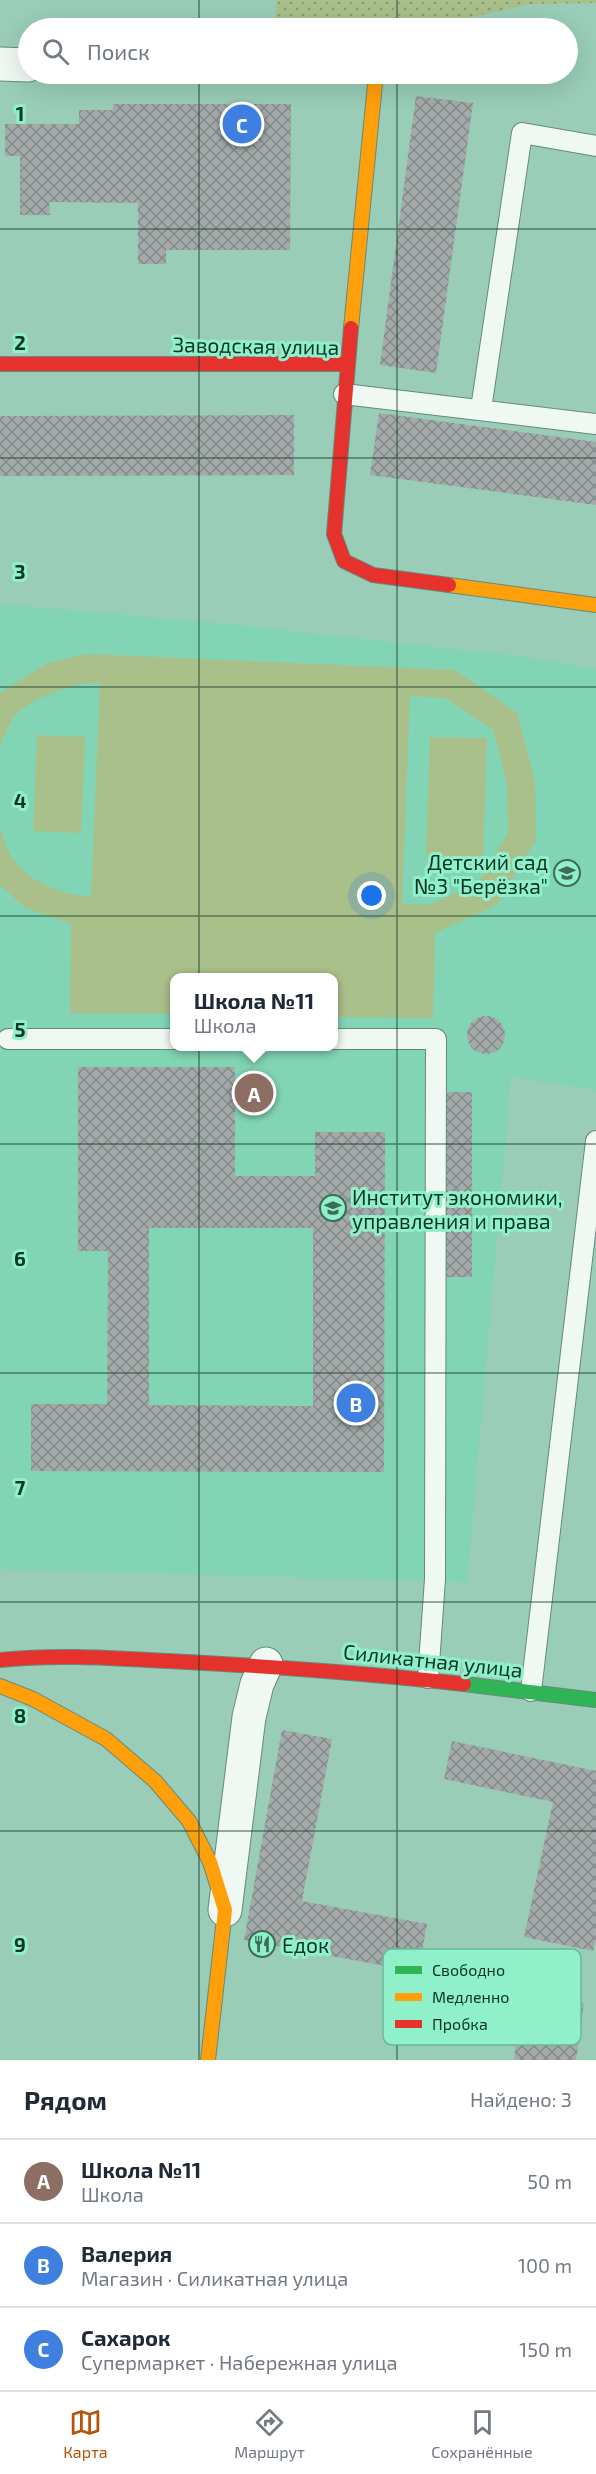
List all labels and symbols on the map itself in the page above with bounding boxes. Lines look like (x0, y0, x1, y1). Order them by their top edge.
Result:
text: 1 (16, 101, 24, 125)
pin: C (222, 102, 262, 146)
text: 2 (14, 330, 26, 354)
street label: Заводская улица (172, 331, 340, 360)
text: 3 (14, 559, 26, 583)
text: 4 (14, 788, 27, 812)
place label: Детский сад №3 "Берёзка" (414, 849, 548, 898)
school or university icon: Детский сад №3 "Берёзка" (552, 858, 582, 888)
your location (357, 881, 386, 910)
text: 5 (14, 1017, 26, 1041)
pin: A (234, 1070, 274, 1116)
place label: Институт экономики, управления и права (352, 1184, 563, 1234)
school or university icon: Институт экономики, управления и права (318, 1193, 348, 1223)
text: 6 (14, 1246, 26, 1270)
pin: B (336, 1380, 376, 1426)
text: 7 (15, 1475, 26, 1499)
street label: Силикатная улица (342, 1638, 524, 1683)
text: 8 (14, 1703, 26, 1727)
restaurant icon: Едок (247, 1929, 277, 1959)
text: 9 (14, 1932, 26, 1956)
place label: Едок (282, 1932, 329, 1957)
legend (383, 1949, 581, 2045)
text: Свободно (432, 1960, 505, 1979)
text: Медленно (432, 1987, 509, 2006)
text: Пробка (432, 2014, 488, 2033)

